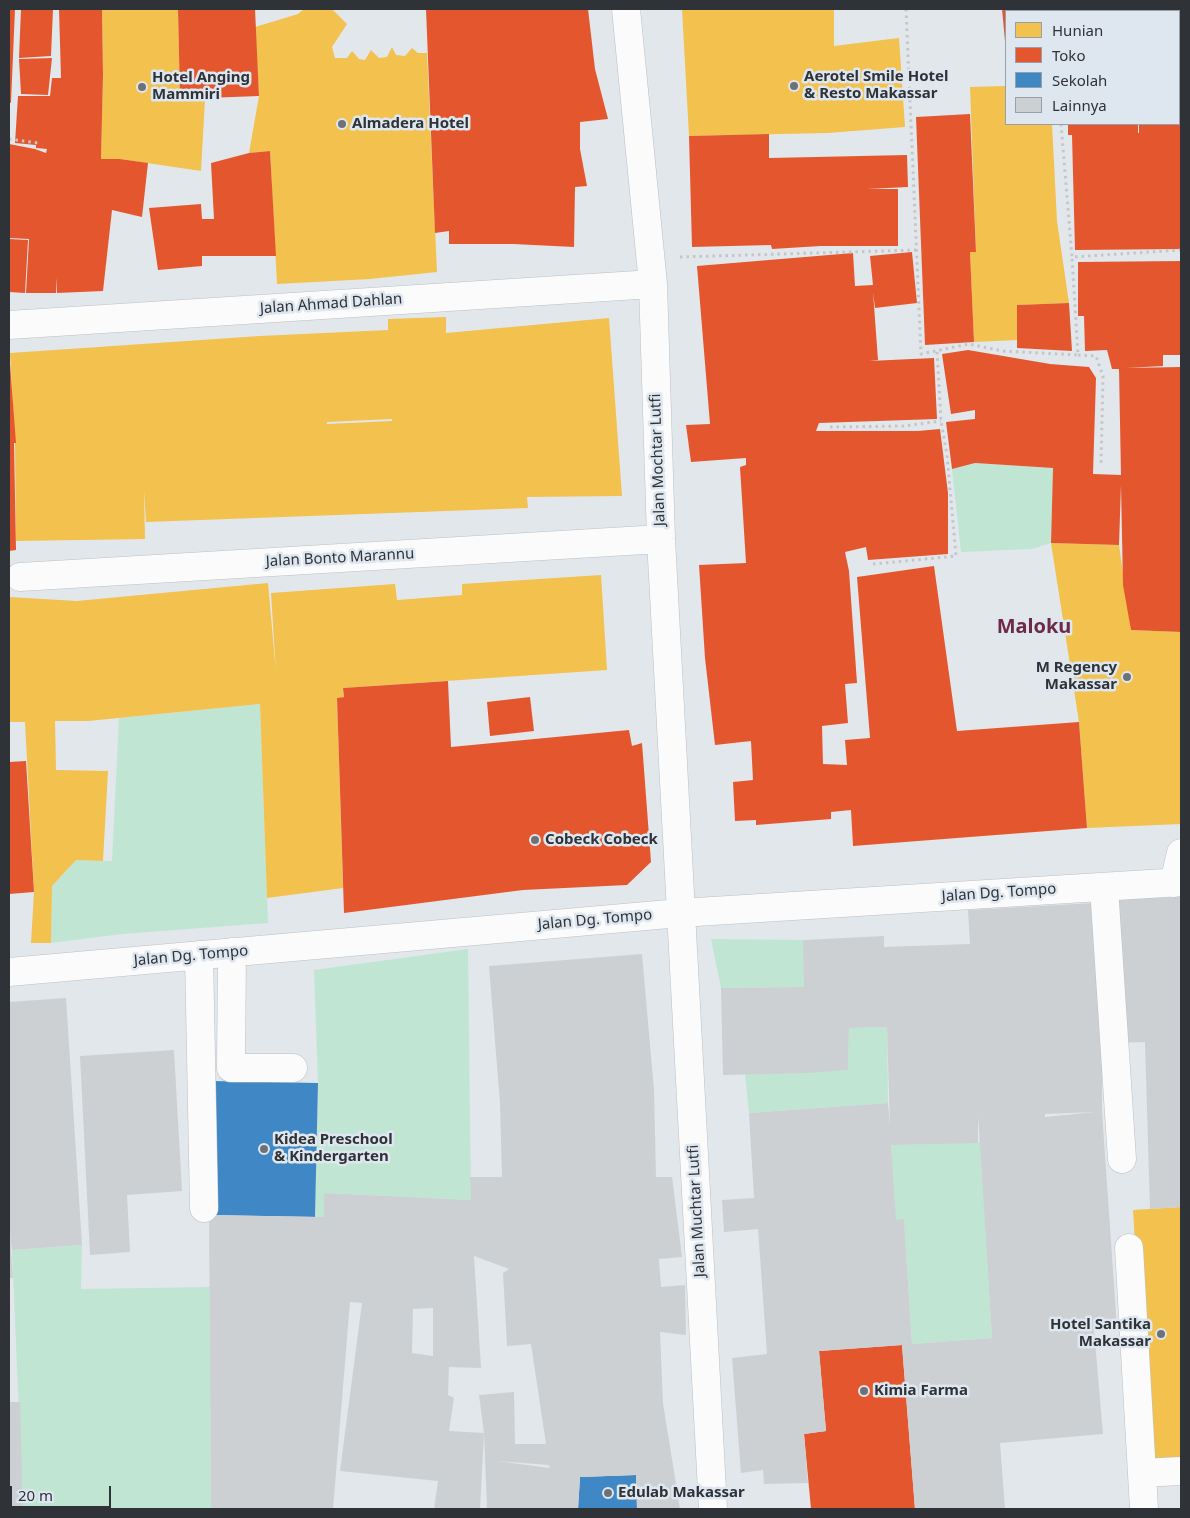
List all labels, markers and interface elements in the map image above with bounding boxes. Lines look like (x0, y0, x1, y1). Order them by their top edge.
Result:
legend (1005, 10, 1180, 125)
text: Hunian (1052, 20, 1103, 40)
text: Toko (1052, 45, 1085, 65)
place label: Aerotel Smile Hotel & Resto Makassar (804, 68, 948, 103)
place label: Hotel Anging Mammiri (152, 69, 250, 104)
text: Sekolah (1052, 70, 1107, 90)
marker: Aerotel Smile Hotel & Resto Makassar (788, 80, 800, 92)
marker: Hotel Anging Mammiri (136, 81, 148, 93)
text: Lainnya (1052, 95, 1107, 115)
place label: Almadera Hotel (352, 115, 469, 133)
marker: Almadera Hotel (336, 118, 348, 130)
street label: Jalan Ahmad Dahlan (259, 290, 403, 318)
street label: Jalan Mochtar Lutfi (647, 393, 669, 527)
street label: Jalan Bonto Marannu (265, 545, 415, 571)
district label: Maloku (997, 615, 1071, 639)
place label: M Regency Makassar (1036, 659, 1117, 694)
marker: M Regency Makassar (1121, 671, 1133, 683)
place label: Cobeck Cobeck (545, 831, 658, 849)
marker: Cobeck Cobeck (529, 834, 541, 846)
street label: Jalan Dg. Tompo (941, 880, 1057, 906)
street label: Jalan Dg. Tompo (537, 906, 653, 934)
street label: Jalan Dg. Tompo (133, 942, 249, 970)
place label: Kidea Preschool & Kindergarten (274, 1131, 393, 1166)
marker: Kidea Preschool & Kindergarten (258, 1143, 270, 1155)
street label: Jalan Muchtar Lutfi (685, 1144, 709, 1278)
place label: Hotel Santika Makassar (1050, 1316, 1151, 1351)
marker: Hotel Santika Makassar (1155, 1328, 1167, 1340)
place label: Kimia Farma (874, 1382, 968, 1400)
marker: Kimia Farma (858, 1385, 870, 1397)
scale bar (12, 1476, 114, 1508)
place label: Edulab Makassar (618, 1484, 745, 1502)
text: 20 m (18, 1485, 53, 1505)
marker: Edulab Makassar (602, 1487, 614, 1499)

